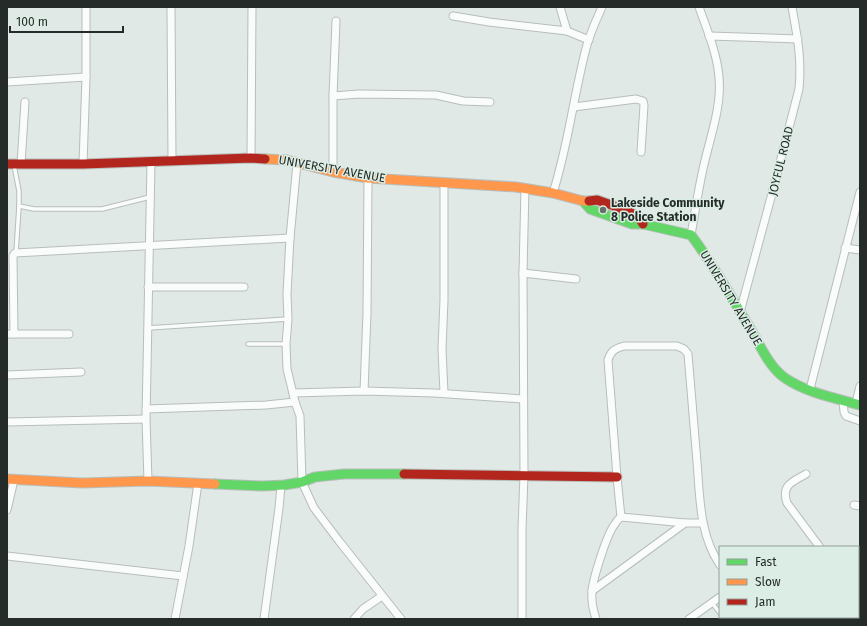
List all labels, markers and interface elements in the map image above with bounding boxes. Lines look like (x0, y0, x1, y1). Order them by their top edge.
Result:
scale bar (10, 8, 123, 34)
text: 100 m (16, 15, 48, 29)
street label: JOYFUL ROAD (766, 125, 796, 197)
street label: UNIVERSITY AVENUE (277, 153, 387, 185)
place label: Lakeside Community 8 Police Station (611, 196, 725, 224)
marker: Lakeside Community 8 Police Station (598, 205, 608, 215)
street label: UNIVERSITY AVENUE (697, 248, 765, 348)
legend (719, 546, 859, 618)
text: Fast (755, 555, 777, 569)
text: Slow (755, 575, 781, 589)
text: Jam (755, 595, 775, 609)

